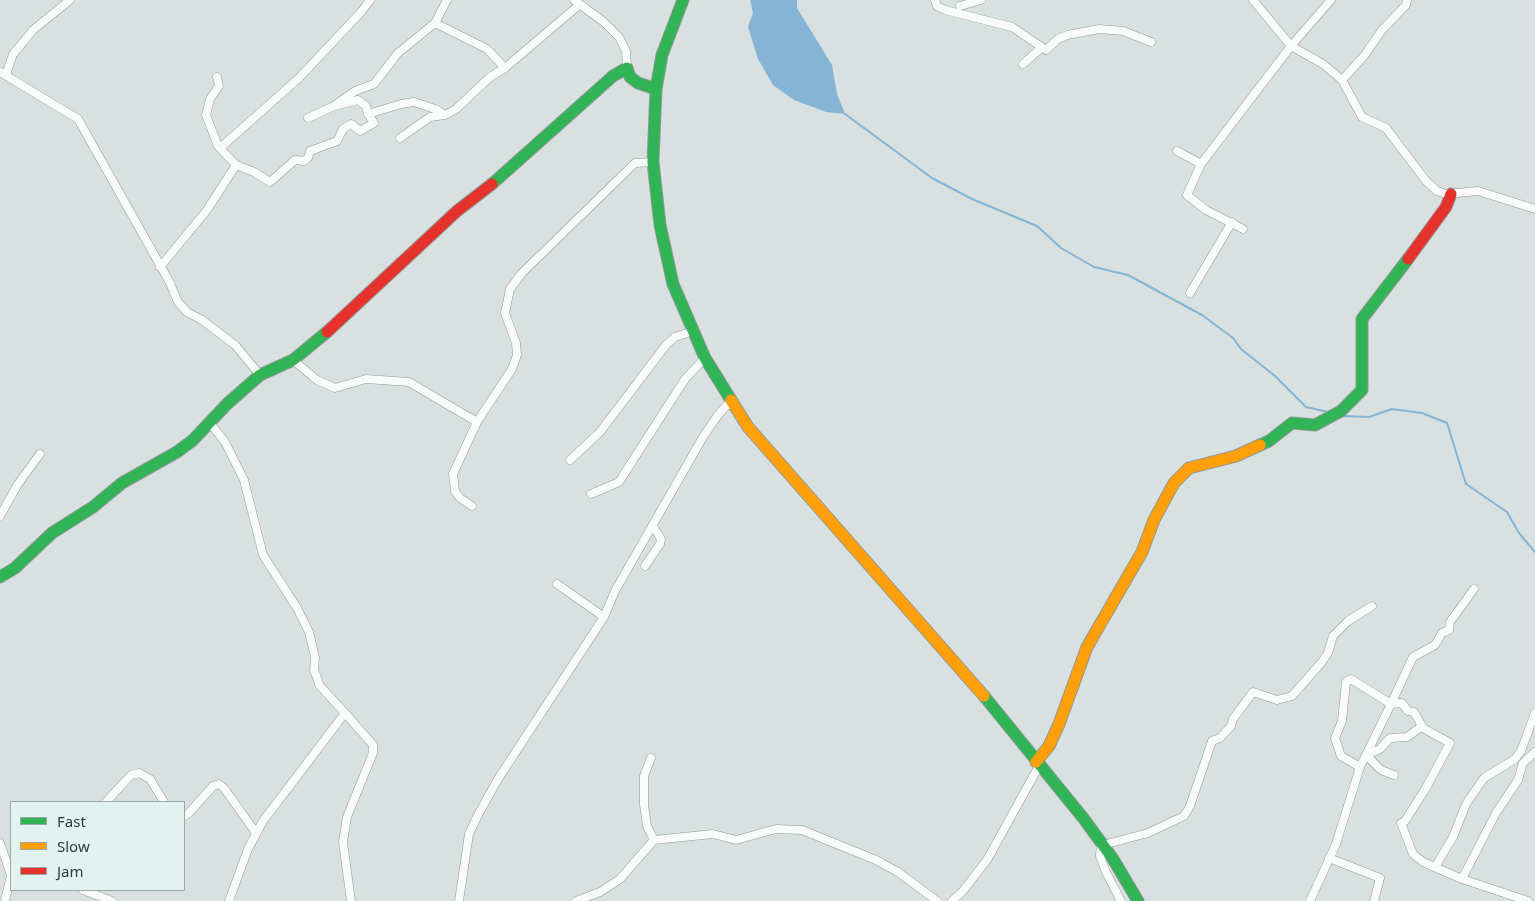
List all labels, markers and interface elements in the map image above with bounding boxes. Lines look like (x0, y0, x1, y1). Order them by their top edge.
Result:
legend (10, 801, 185, 891)
text: Fast (57, 811, 86, 831)
text: Slow (57, 836, 90, 856)
text: Jam (57, 861, 84, 881)

